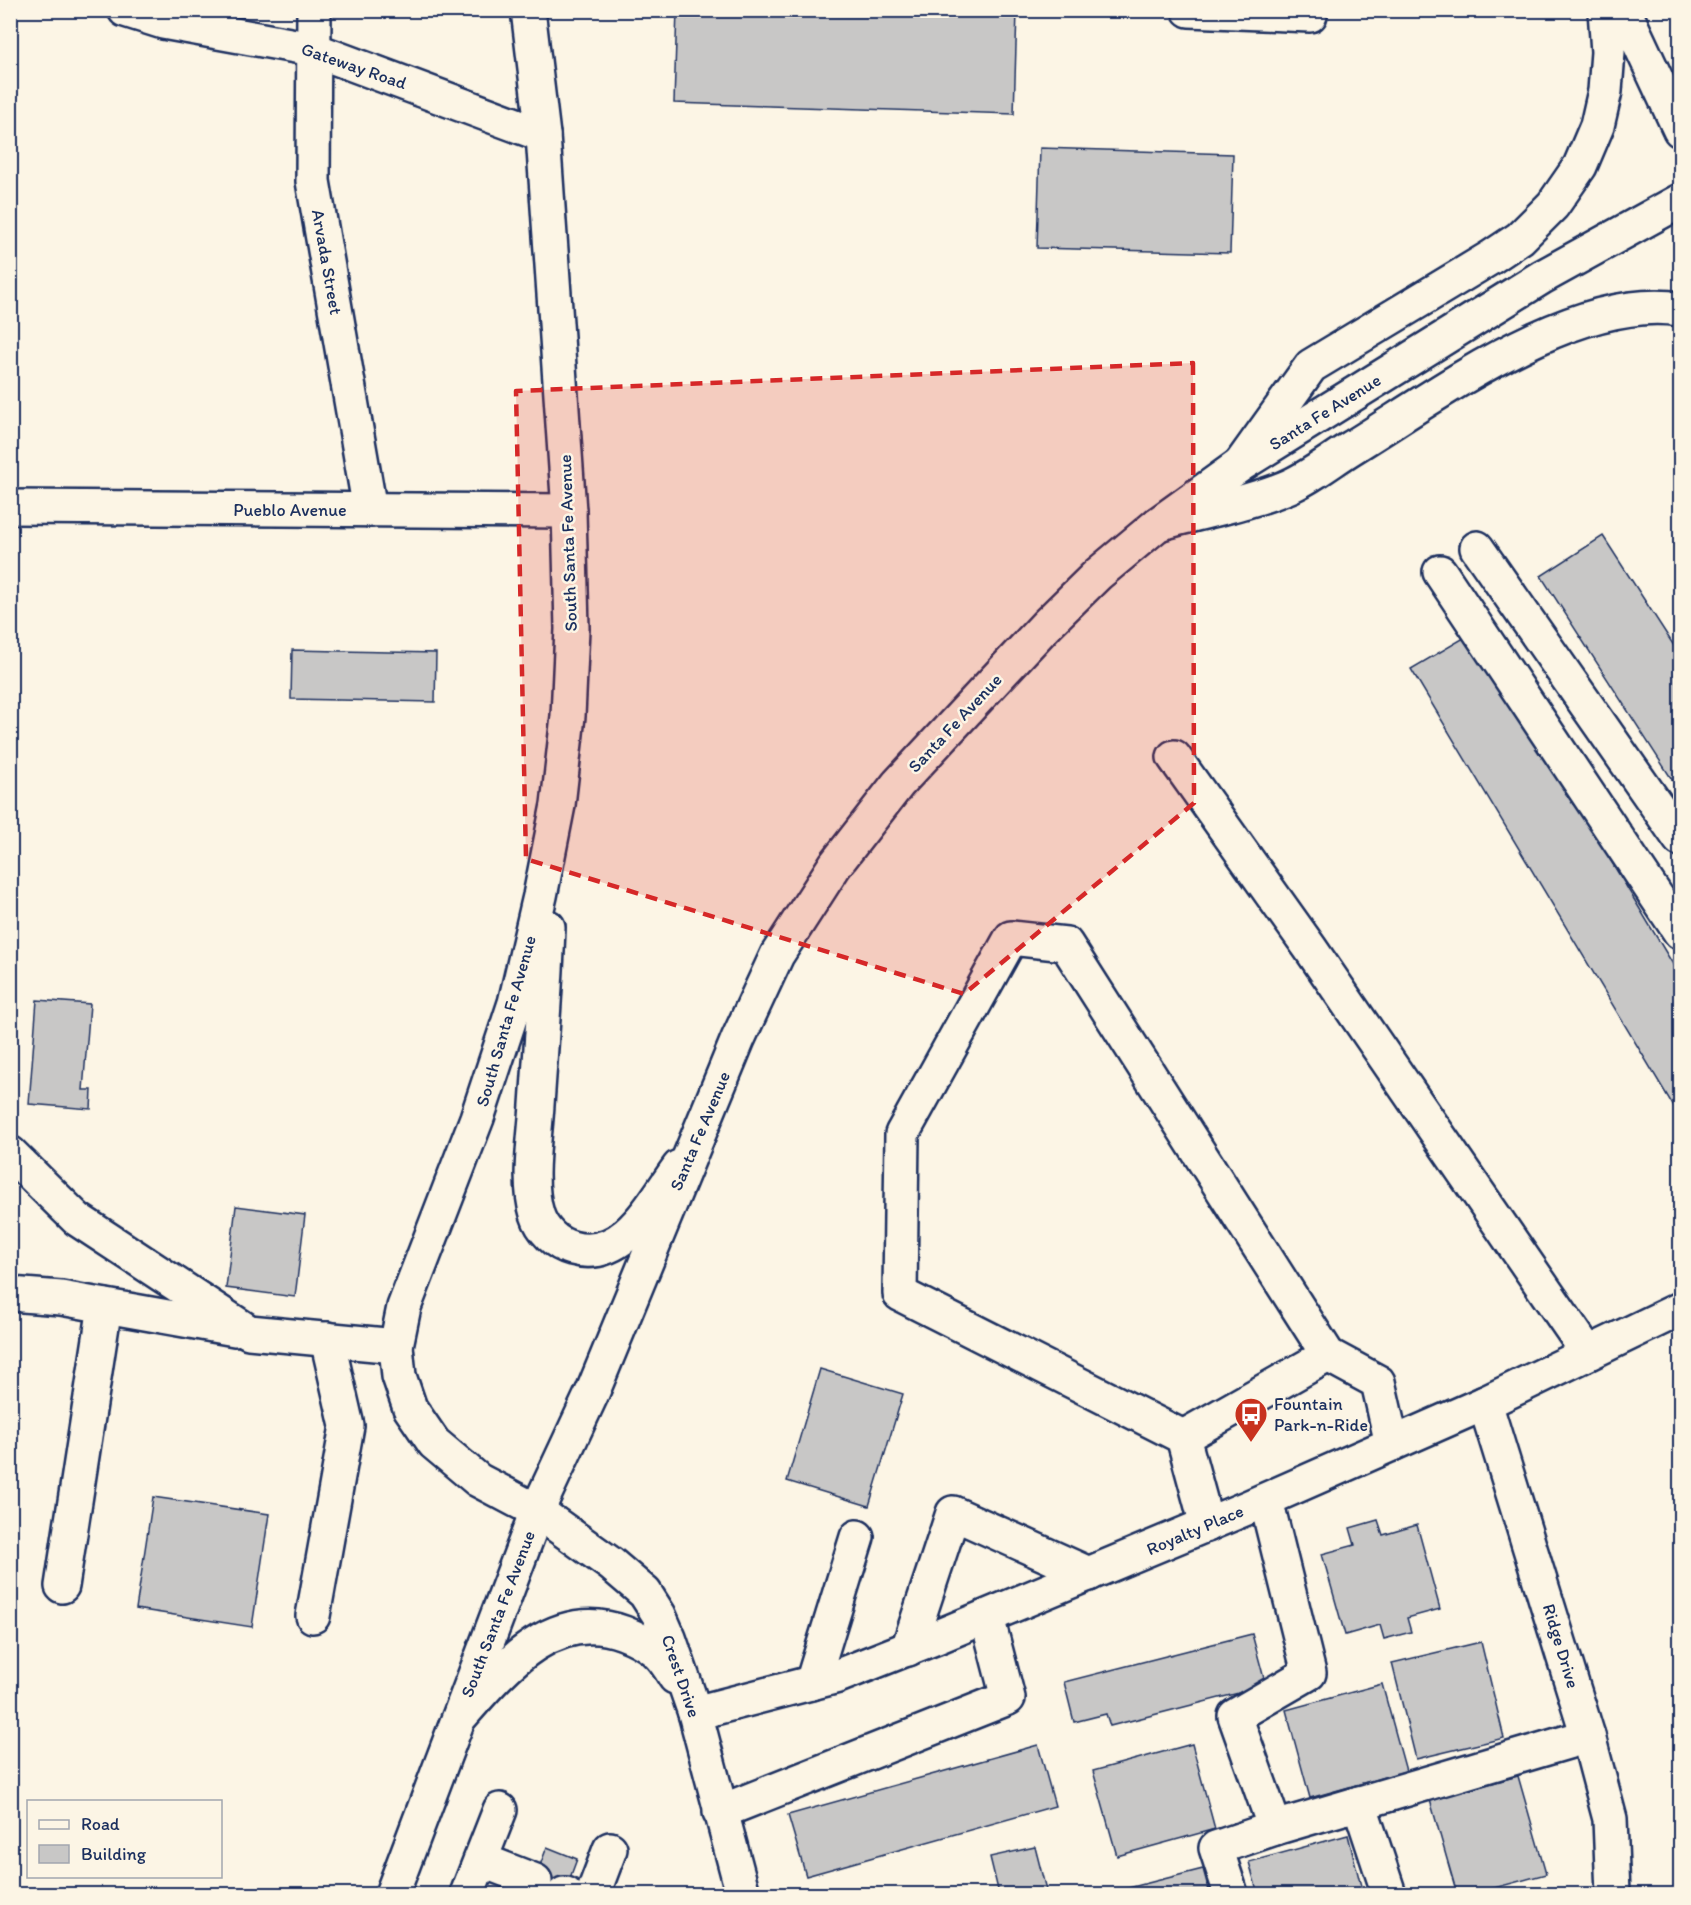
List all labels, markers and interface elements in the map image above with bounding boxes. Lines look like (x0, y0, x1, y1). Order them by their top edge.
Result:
street label: Gateway Road (298, 38, 410, 94)
street label: Arvada Street (307, 208, 347, 317)
street label: Santa Fe Avenue (1265, 369, 1385, 455)
street label: South Santa Fe Avenue (554, 454, 582, 632)
street label: Pueblo Avenue (233, 499, 347, 521)
street label: Santa Fe Avenue (903, 669, 1007, 777)
street label: South Santa Fe Avenue (471, 933, 541, 1109)
street label: Santa Fe Avenue (665, 1068, 735, 1194)
place label: Fountain Park-n-Ride (1274, 1393, 1368, 1436)
bus stop icon: Fountain Park-n-Ride (1233, 1396, 1269, 1443)
street label: Royalty Place (1143, 1500, 1247, 1560)
street label: South Santa Fe Avenue (456, 1527, 540, 1701)
street label: Ridge Drive (1538, 1601, 1584, 1691)
street label: Crest Drive (657, 1632, 705, 1720)
legend (27, 1800, 222, 1878)
text: Road (81, 1813, 120, 1835)
text: Building (81, 1843, 147, 1865)

